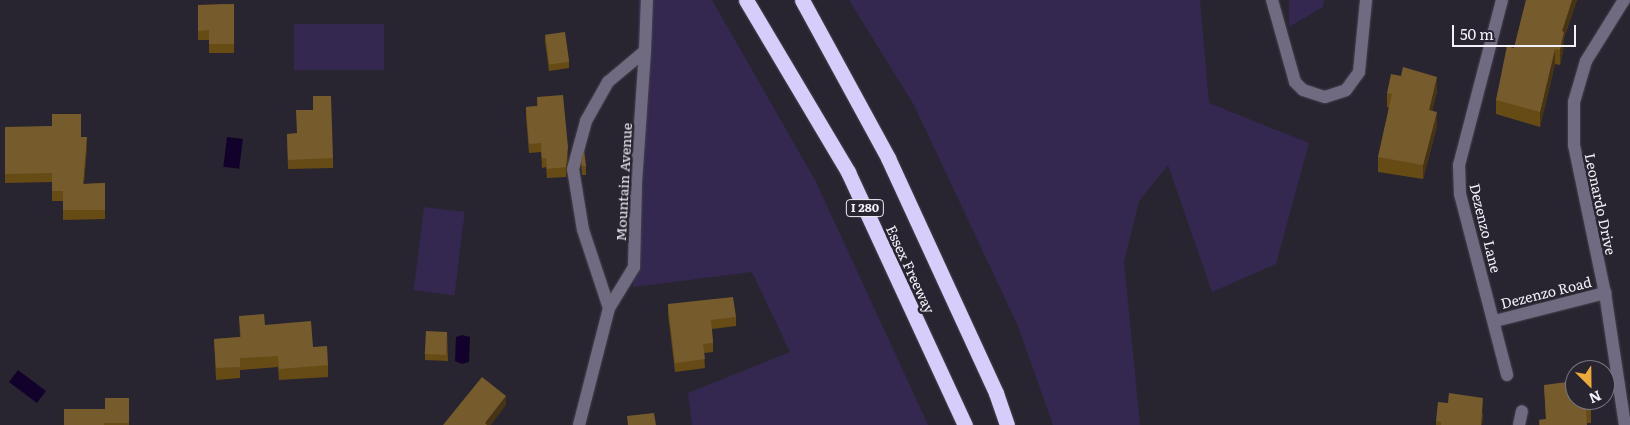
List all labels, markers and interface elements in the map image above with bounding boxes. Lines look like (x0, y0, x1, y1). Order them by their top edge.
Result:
scale bar (1455, 15, 1579, 47)
text: 50 m (1460, 22, 1494, 45)
street label: Mountain Avenue (612, 122, 634, 242)
street label: Leonardo Drive (1582, 152, 1620, 256)
street label: Dezenzo Lane (1467, 181, 1505, 275)
road number: I 280 (845, 198, 885, 218)
street label: Essex Freeway (883, 222, 939, 316)
street label: Dezenzo Road (1499, 273, 1593, 311)
north arrow (1565, 360, 1615, 410)
text: N (1586, 386, 1605, 409)

